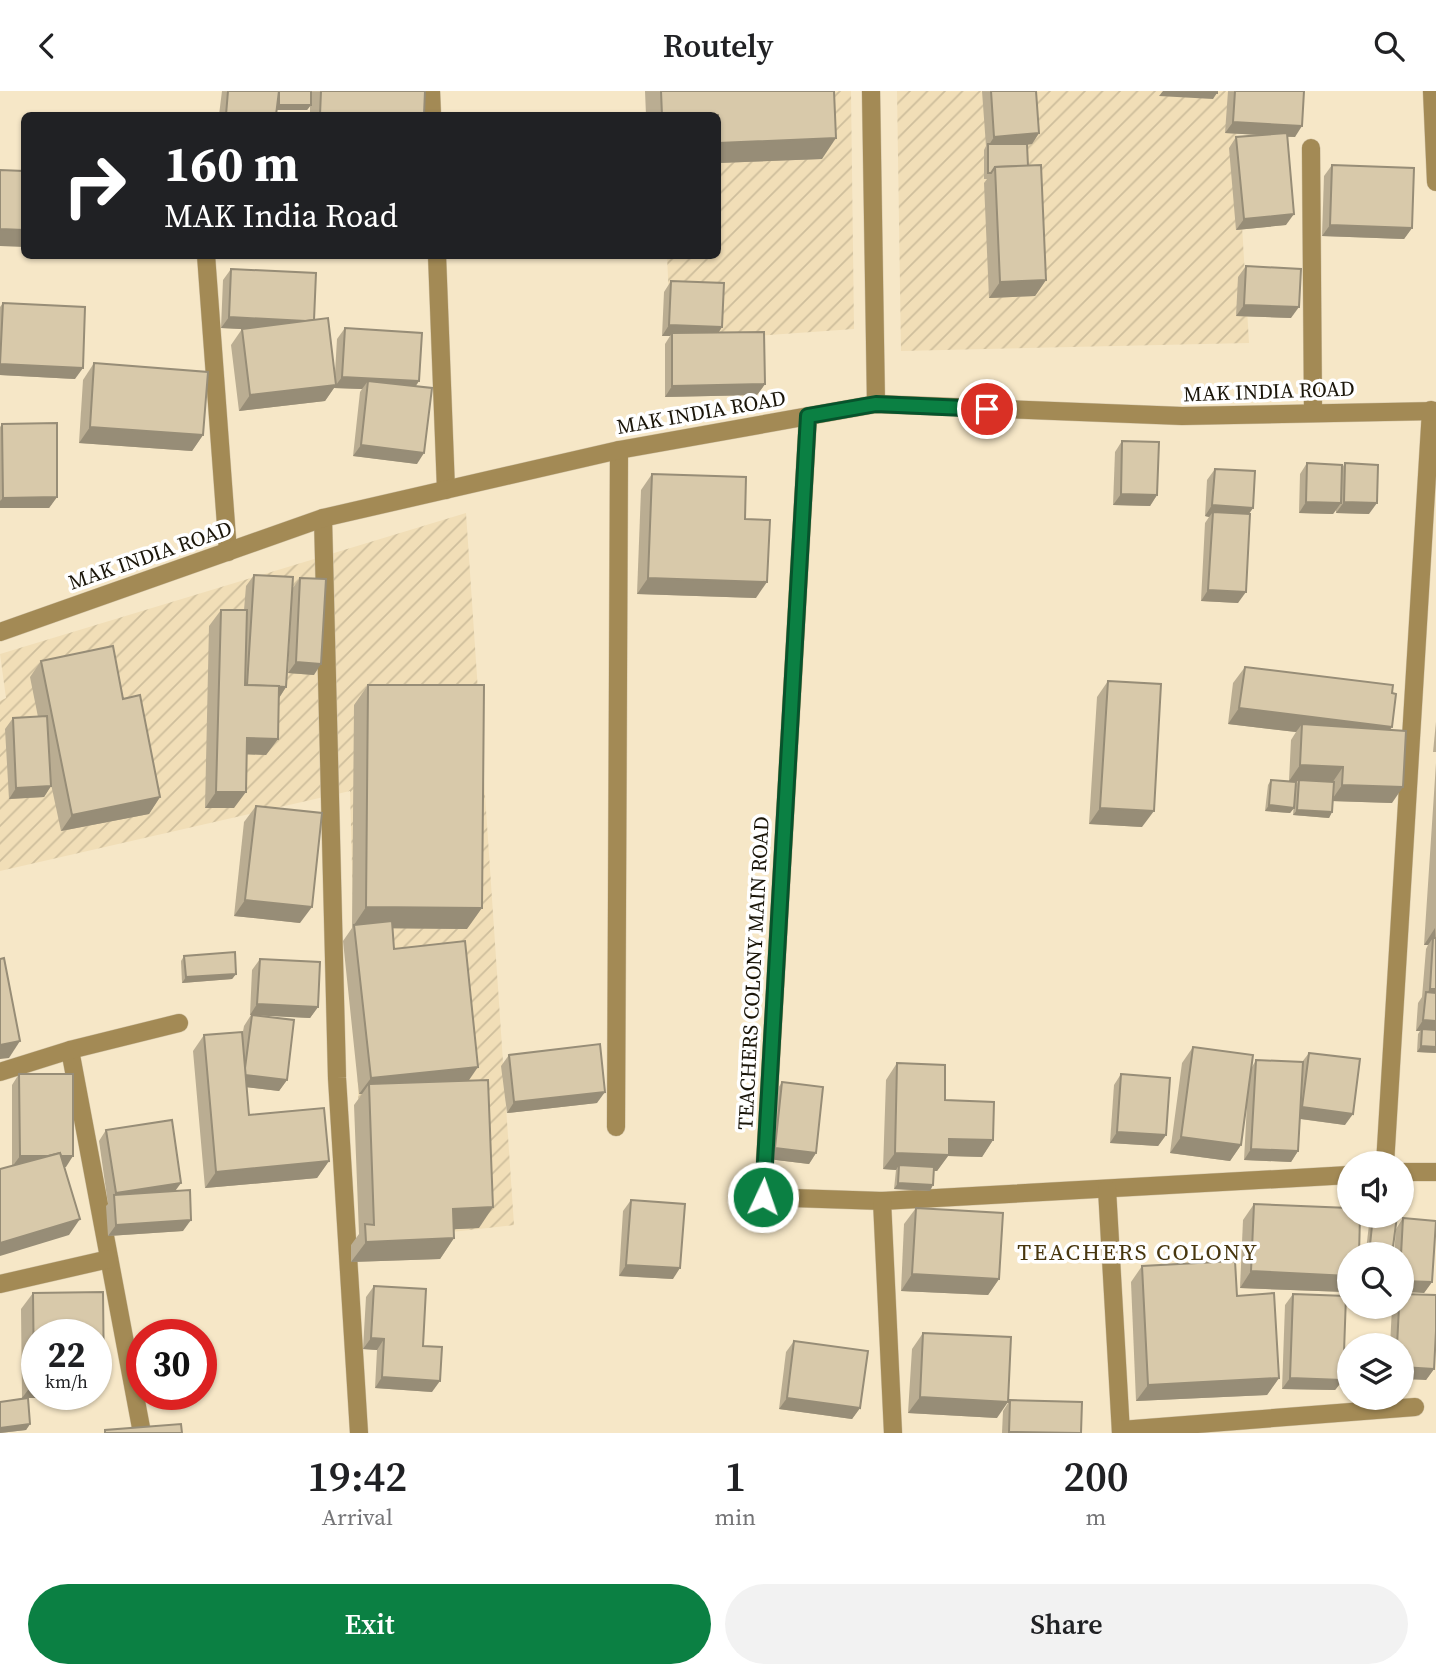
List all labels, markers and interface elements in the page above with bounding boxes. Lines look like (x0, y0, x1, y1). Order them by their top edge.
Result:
text: Routely (663, 24, 773, 68)
icon: back (28, 27, 66, 65)
icon: search (1370, 27, 1408, 65)
text: 160 m (164, 130, 299, 197)
icon: right (49, 140, 140, 231)
text: MAK India Road (164, 194, 398, 238)
street label: MAK INDIA ROAD (1183, 374, 1355, 408)
pin (957, 379, 1017, 439)
street label: MAK INDIA ROAD (614, 383, 788, 441)
icon: arrive (968, 390, 1006, 428)
street label: MAK INDIA ROAD (64, 513, 236, 597)
street label: TEACHERS COLONY MAIN ROAD (730, 815, 776, 1131)
map controls (1337, 1151, 1414, 1410)
button: sound (1337, 1151, 1414, 1228)
position arrow (726, 1160, 800, 1234)
district label: TEACHERS COLONY (1017, 1236, 1259, 1268)
button: search (1337, 1242, 1414, 1319)
speed limit sign: 30 (126, 1319, 217, 1410)
text: 22 (48, 1331, 85, 1379)
button: layers (1337, 1333, 1414, 1410)
text: km/h (45, 1369, 88, 1394)
text: 19:42 (307, 1447, 407, 1505)
text: 1 (724, 1447, 746, 1505)
text: 200 (1063, 1447, 1129, 1505)
text: Arrival (322, 1501, 393, 1533)
text: min (714, 1501, 756, 1533)
text: m (1086, 1501, 1106, 1533)
button: Exit (28, 1584, 711, 1664)
button: Share (725, 1584, 1408, 1664)

